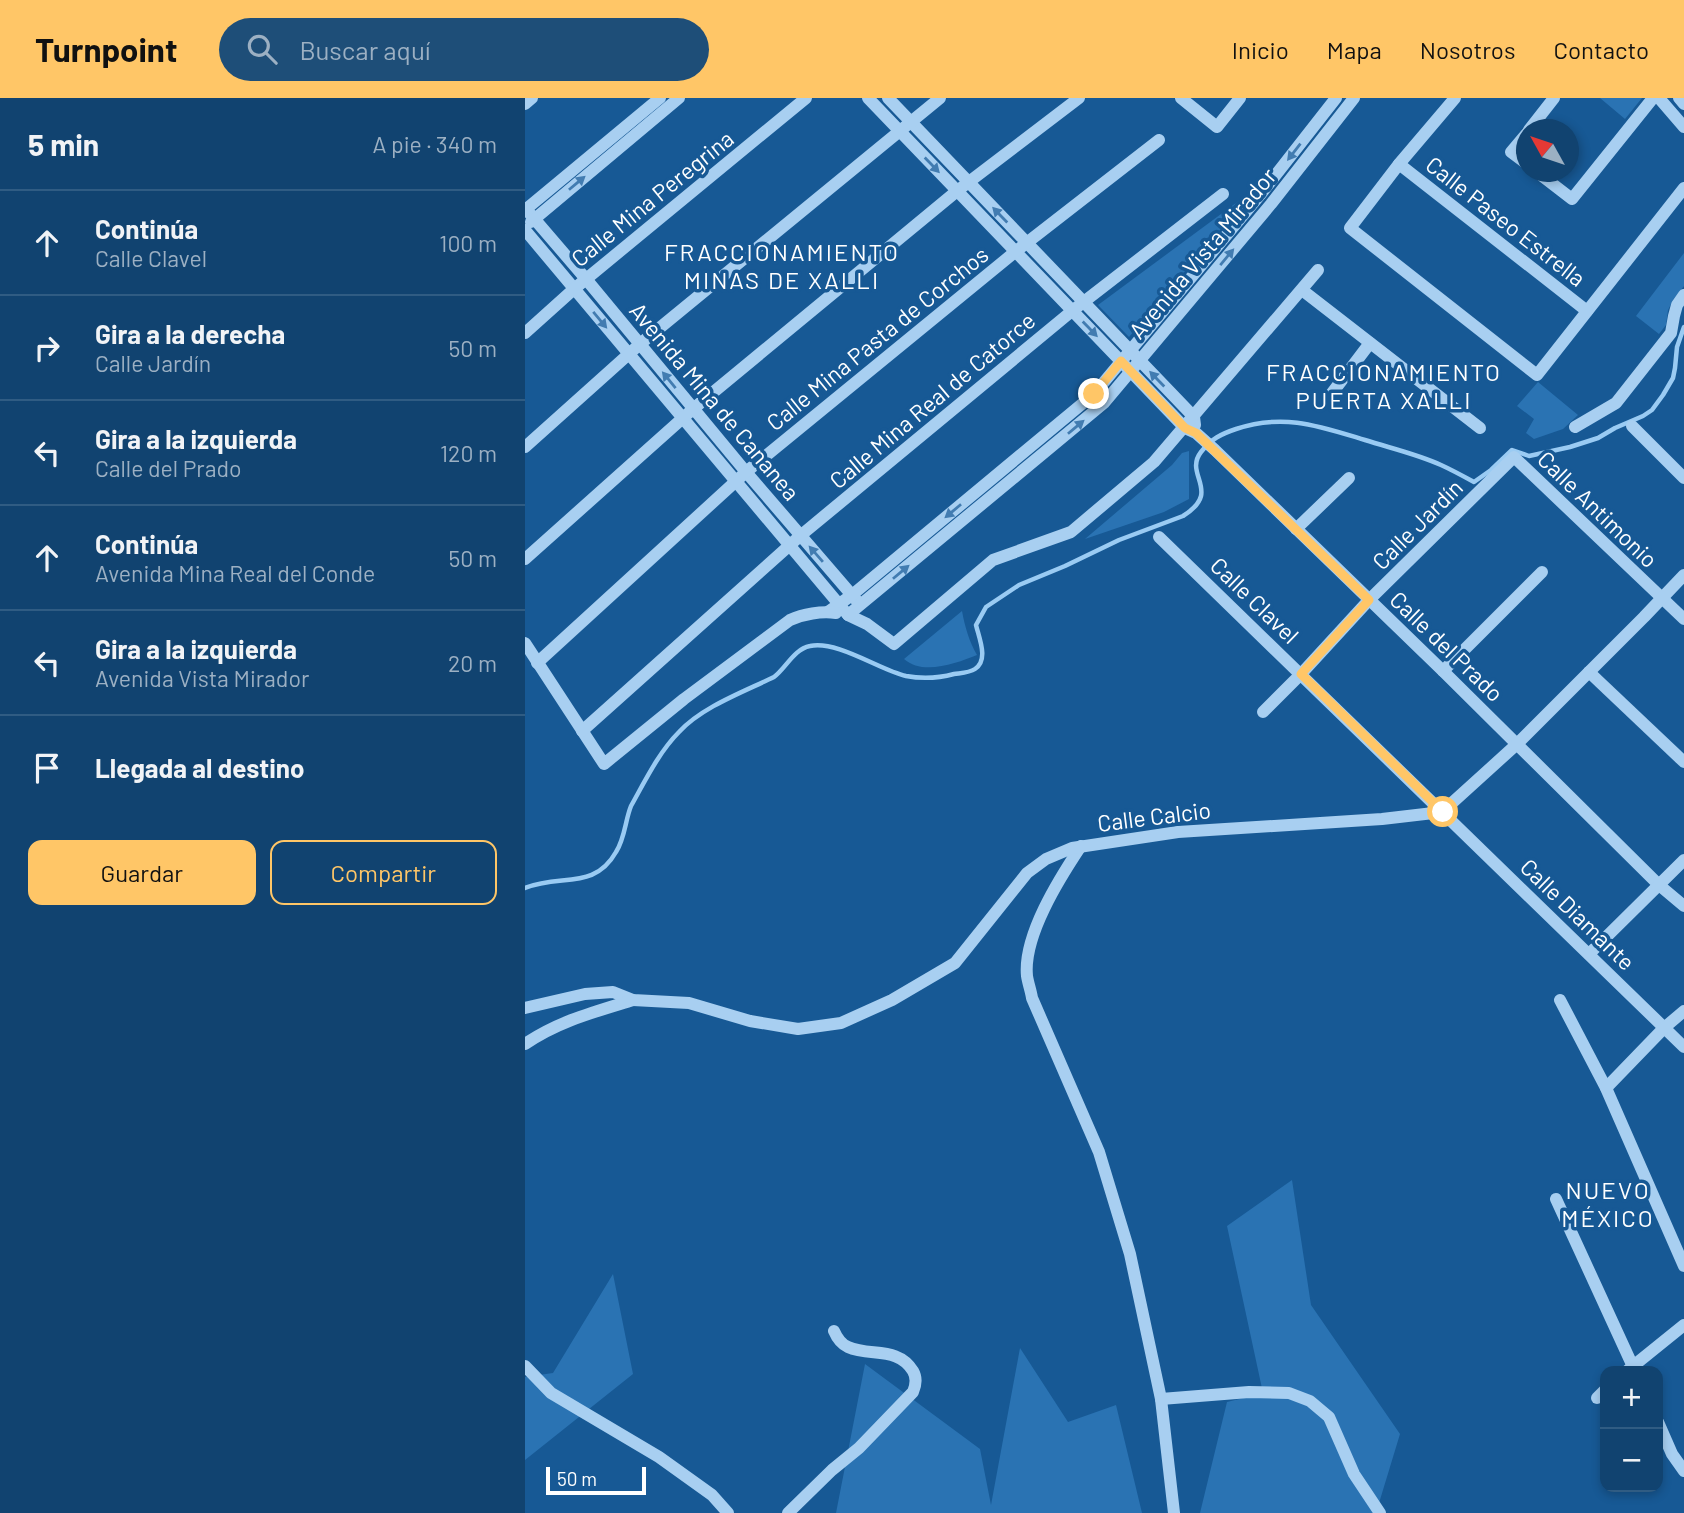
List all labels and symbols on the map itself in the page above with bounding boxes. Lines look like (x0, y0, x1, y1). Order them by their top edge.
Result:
north arrow (1516, 119, 1579, 182)
street label: Calle Mina Peregrina (565, 124, 739, 272)
one-way arrow (1287, 142, 1302, 160)
street label: Calle Paseo Estrella (1421, 150, 1591, 292)
one-way arrow (924, 157, 941, 174)
street label: Avenida Vista Mirador (1122, 161, 1282, 344)
one-way arrow (569, 176, 586, 191)
one-way arrow (992, 206, 1008, 224)
district label: FRACCIONAMIENTO MINAS DE XALLI (664, 237, 900, 294)
street label: Calle Mina Pasta de Corchos (761, 240, 993, 436)
one-way arrow (1219, 248, 1234, 265)
street label: Avenida Mina de Cananea (624, 296, 806, 506)
street label: Calle Mina Real de Catorce (824, 306, 1040, 494)
one-way arrow (592, 312, 607, 329)
one-way arrow (1081, 321, 1098, 338)
district label: FRACCIONAMIENTO PUERTA XALLI (1266, 357, 1502, 414)
one-way arrow (662, 371, 677, 388)
one-way arrow (1150, 371, 1166, 388)
route end (1078, 378, 1109, 409)
one-way arrow (1067, 419, 1085, 434)
street label: Calle Antimonio (1532, 445, 1664, 573)
street label: Calle Jardín (1366, 473, 1468, 575)
one-way arrow (945, 503, 963, 518)
one-way arrow (809, 545, 824, 562)
street label: Calle Clavel (1205, 551, 1305, 649)
one-way arrow (892, 564, 910, 580)
street label: Calle del Prado (1385, 585, 1509, 707)
street label: Calle Calcio (1096, 795, 1212, 837)
route start (1427, 796, 1458, 827)
street label: Calle Diamante (1515, 852, 1641, 976)
district label: NUEVO MÉXICO (1561, 1175, 1655, 1232)
scale bar (546, 1464, 646, 1496)

